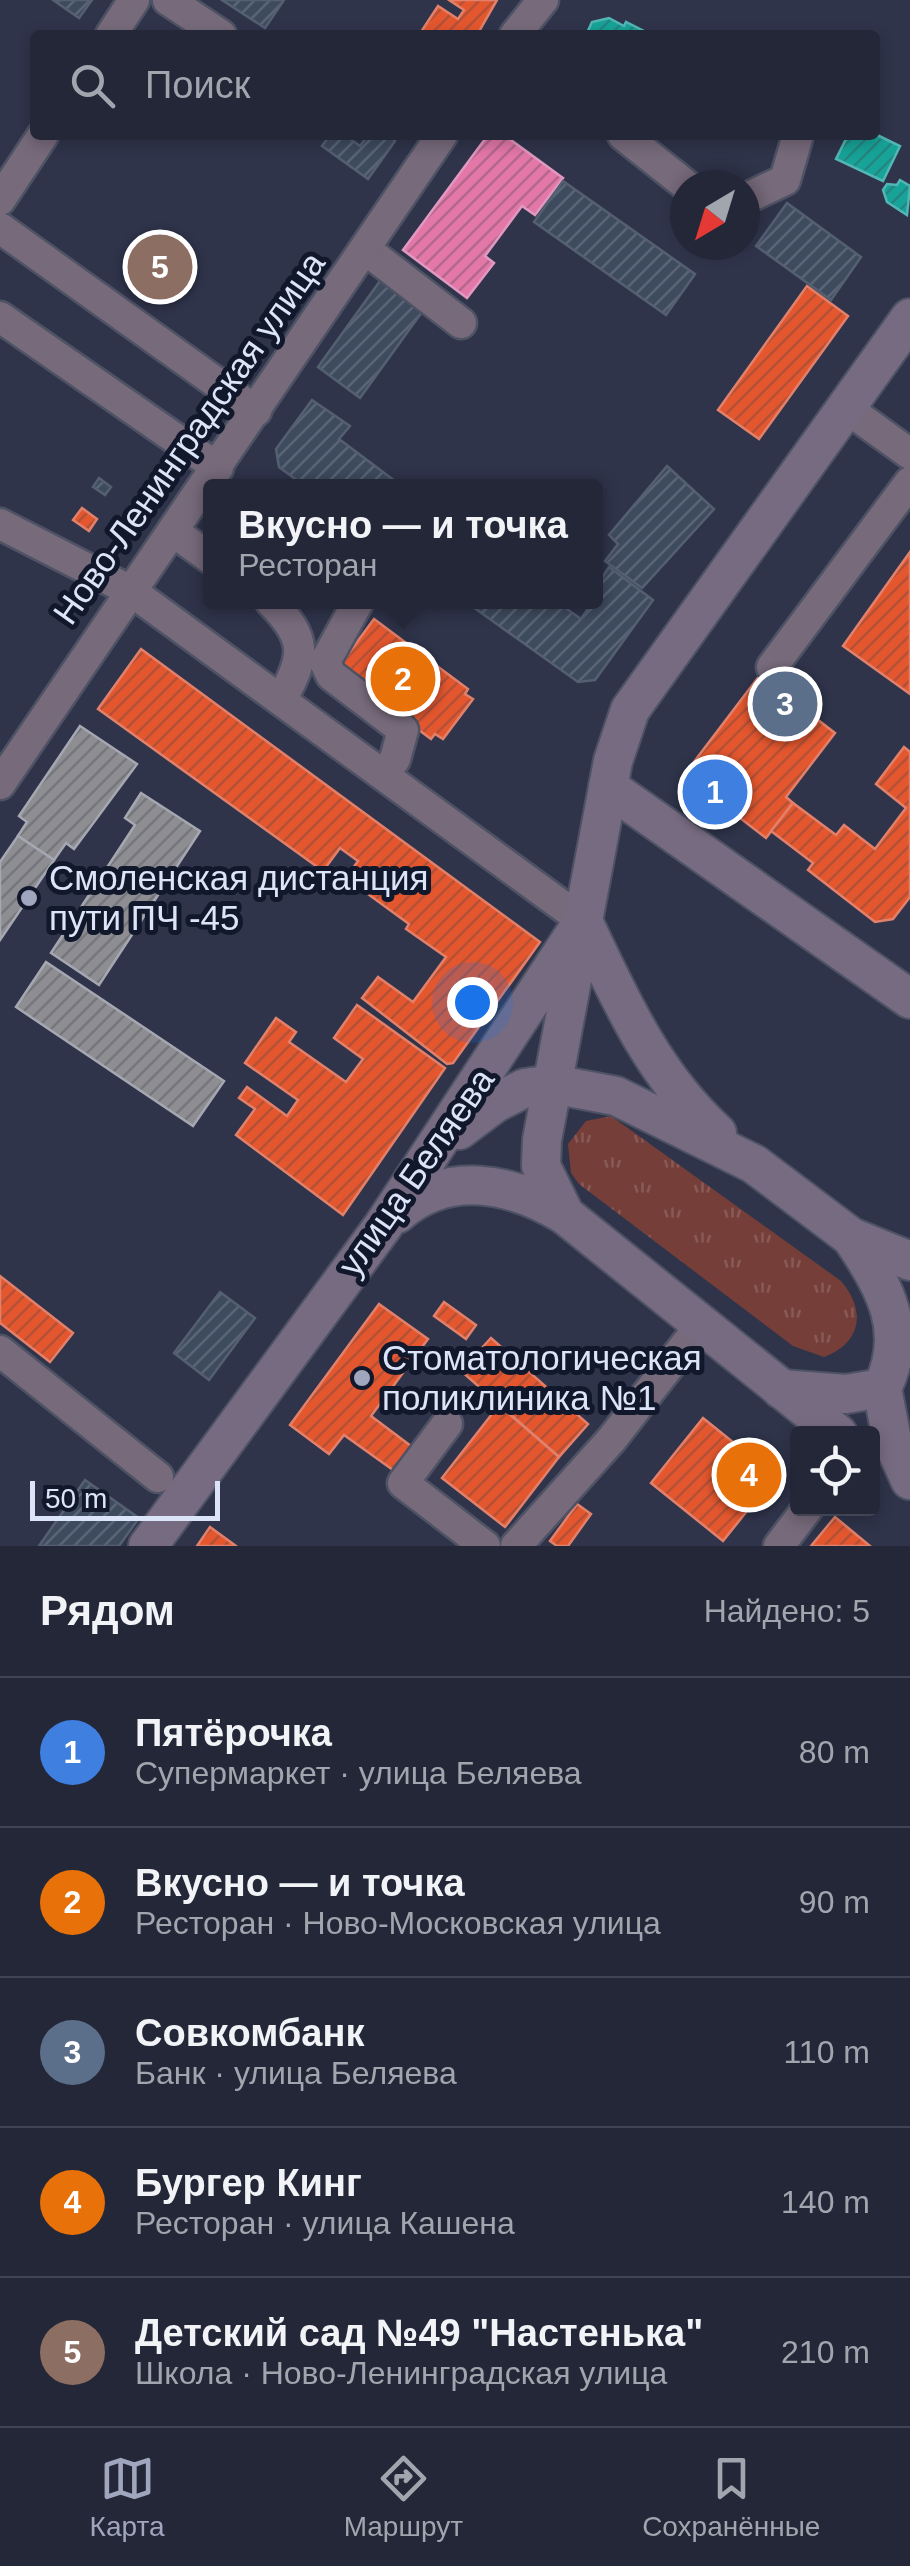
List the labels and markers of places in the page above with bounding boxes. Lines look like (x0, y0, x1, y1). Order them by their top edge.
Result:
pin: 5 (128, 230, 192, 304)
pin: 2 (370, 642, 436, 716)
pin: 3 (752, 666, 818, 742)
pin: 1 (682, 754, 748, 830)
place label: Смоленская дистанция пути ПЧ -45 (49, 858, 428, 937)
marker: Смоленская дистанция пути ПЧ -45 (18, 887, 40, 909)
place label: Стоматологическая поликлиника №1 (382, 1338, 702, 1417)
marker: Стоматологическая поликлиника №1 (351, 1367, 373, 1389)
pin: 4 (716, 1438, 782, 1512)

